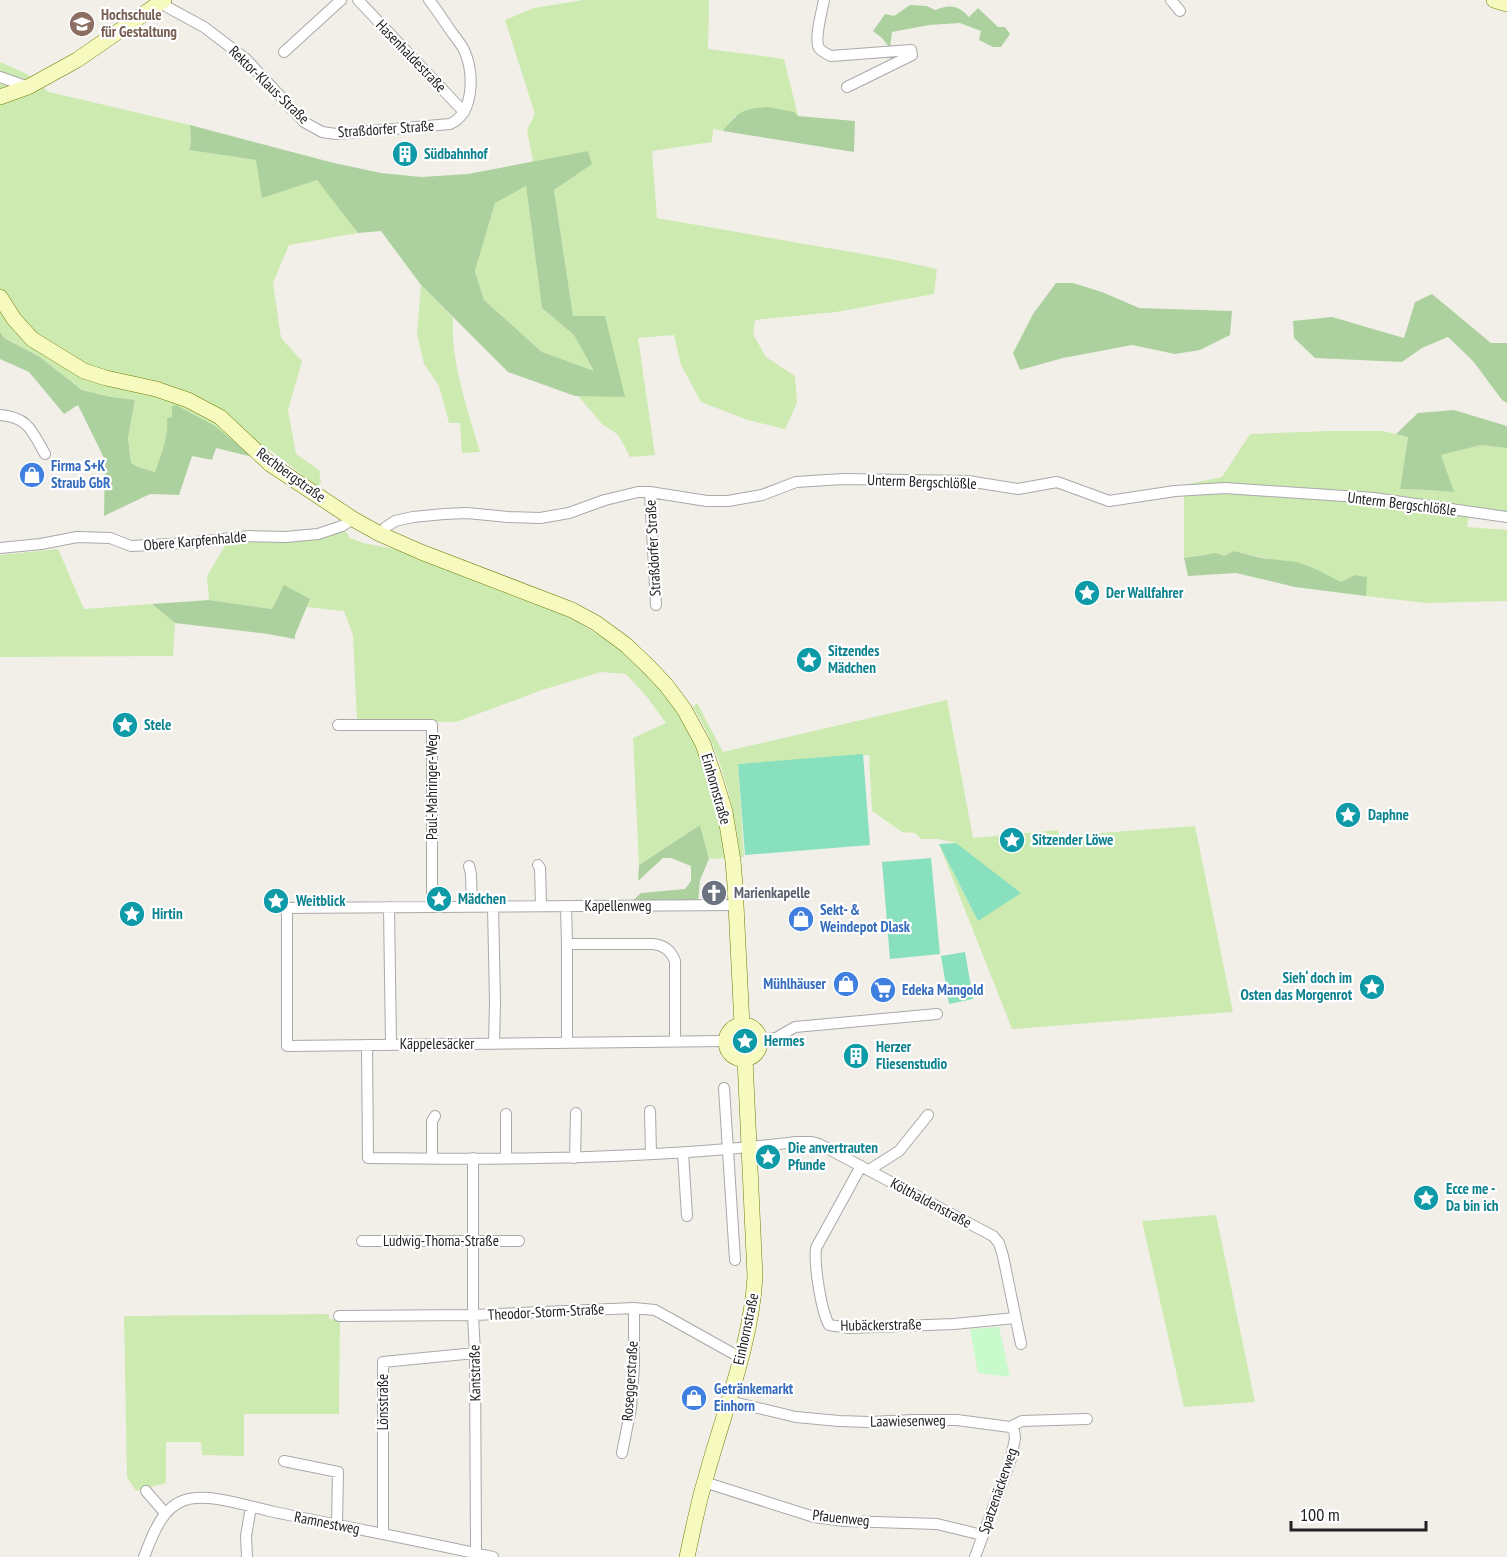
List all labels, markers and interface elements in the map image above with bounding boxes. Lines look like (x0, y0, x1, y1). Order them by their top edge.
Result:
place label: Hochschule für Gestaltung (101, 5, 177, 41)
school or university icon: Hochschule für Gestaltung (67, 9, 97, 39)
street label: Hasenhaldestraße (372, 15, 451, 96)
street label: Rektor-Klaus-Straße (225, 41, 314, 128)
street label: Straßdorfer Straße (337, 116, 435, 141)
building icon: Südbahnhof (390, 139, 420, 169)
place label: Südbahnhof (424, 144, 489, 163)
street label: Rechbergstraße (253, 443, 330, 506)
place label: Firma S+K Straub GbR (51, 456, 111, 492)
shop icon: Firma S+K Straub GbR (17, 460, 47, 490)
street label: Unterm Bergschlößle (867, 470, 977, 493)
street label: Unterm Bergschlößle (1347, 487, 1458, 520)
street label: Straßdorfer Straße (640, 499, 665, 597)
street label: Obere Karpfenhalde (143, 527, 247, 554)
place icon: Der Wallfahrer (1072, 578, 1102, 608)
place label: Der Wallfahrer (1106, 583, 1184, 602)
place label: Sitzendes Mädchen (828, 641, 879, 677)
place icon: Sitzendes Mädchen (794, 645, 824, 675)
place icon: Stele (110, 710, 140, 740)
place label: Stele (144, 715, 171, 734)
street label: Paul-Mahringer-Weg (422, 734, 441, 840)
street label: Einhornstraße (697, 751, 736, 827)
place icon: Daphne (1333, 800, 1363, 830)
place label: Daphne (1368, 805, 1409, 824)
place icon: Sitzender Löwe (997, 825, 1027, 855)
place label: Sitzender Löwe (1032, 830, 1113, 849)
church icon: Marienkapelle (699, 878, 729, 908)
place label: Marienkapelle (734, 883, 810, 902)
place icon: Mädchen (424, 884, 454, 914)
place icon: Weitblick (261, 886, 291, 916)
place label: Mädchen (458, 889, 506, 908)
place label: Weitblick (295, 891, 346, 910)
street label: Kapellenweg (585, 896, 651, 915)
place icon: Hirtin (117, 899, 147, 929)
place label: Sekt- & Weindepot Dlask (819, 900, 911, 936)
place label: Hirtin (152, 904, 183, 923)
shop icon: Sekt- & Weindepot Dlask (786, 904, 816, 934)
place label: Sieh‘ doch im Osten das Morgenrot (1240, 968, 1353, 1004)
shop icon: Mühlhäuser (831, 969, 861, 999)
place icon: Sieh‘ doch im Osten das Morgenrot (1357, 972, 1387, 1002)
place label: Mühlhäuser (763, 974, 827, 993)
supermarket icon: Edeka Mangold (868, 975, 898, 1005)
place label: Edeka Mangold (902, 980, 984, 999)
place icon: Hermes (730, 1026, 760, 1056)
place label: Hermes (764, 1031, 804, 1050)
street label: Käppelesäcker (400, 1034, 475, 1053)
place label: Herzer Fliesenstudio (876, 1037, 947, 1073)
building icon: Herzer Fliesenstudio (841, 1041, 871, 1071)
place label: Die anvertrauten Pfunde (788, 1138, 878, 1174)
place icon: Die anvertrauten Pfunde (753, 1142, 783, 1172)
street label: Költhaldenstraße (887, 1173, 975, 1232)
place label: Ecce me - Da bin ich (1446, 1179, 1499, 1215)
place icon: Ecce me - Da bin ich (1411, 1183, 1441, 1213)
street label: Ludwig-Thoma-Straße (383, 1231, 499, 1250)
street label: Einhornstraße (729, 1291, 762, 1367)
street label: Theodor-Storm-Straße (487, 1299, 605, 1324)
street label: Hubäckerstraße (840, 1314, 922, 1335)
street label: Roseggerstraße (617, 1340, 642, 1422)
street label: Kantstraße (465, 1345, 484, 1401)
street label: Lönsstraße (373, 1374, 392, 1430)
place label: Getränkemarkt Einhorn (714, 1379, 794, 1415)
shop icon: Getränkemarkt Einhorn (679, 1383, 709, 1413)
street label: Laawiesenweg (870, 1410, 946, 1431)
street label: Spatzenäckerweg (974, 1445, 1021, 1536)
scale bar (1291, 1494, 1426, 1532)
text: 100 m (1300, 1503, 1340, 1526)
street label: Pfauenweg (812, 1505, 870, 1530)
street label: Ramnestweg (293, 1507, 361, 1538)

